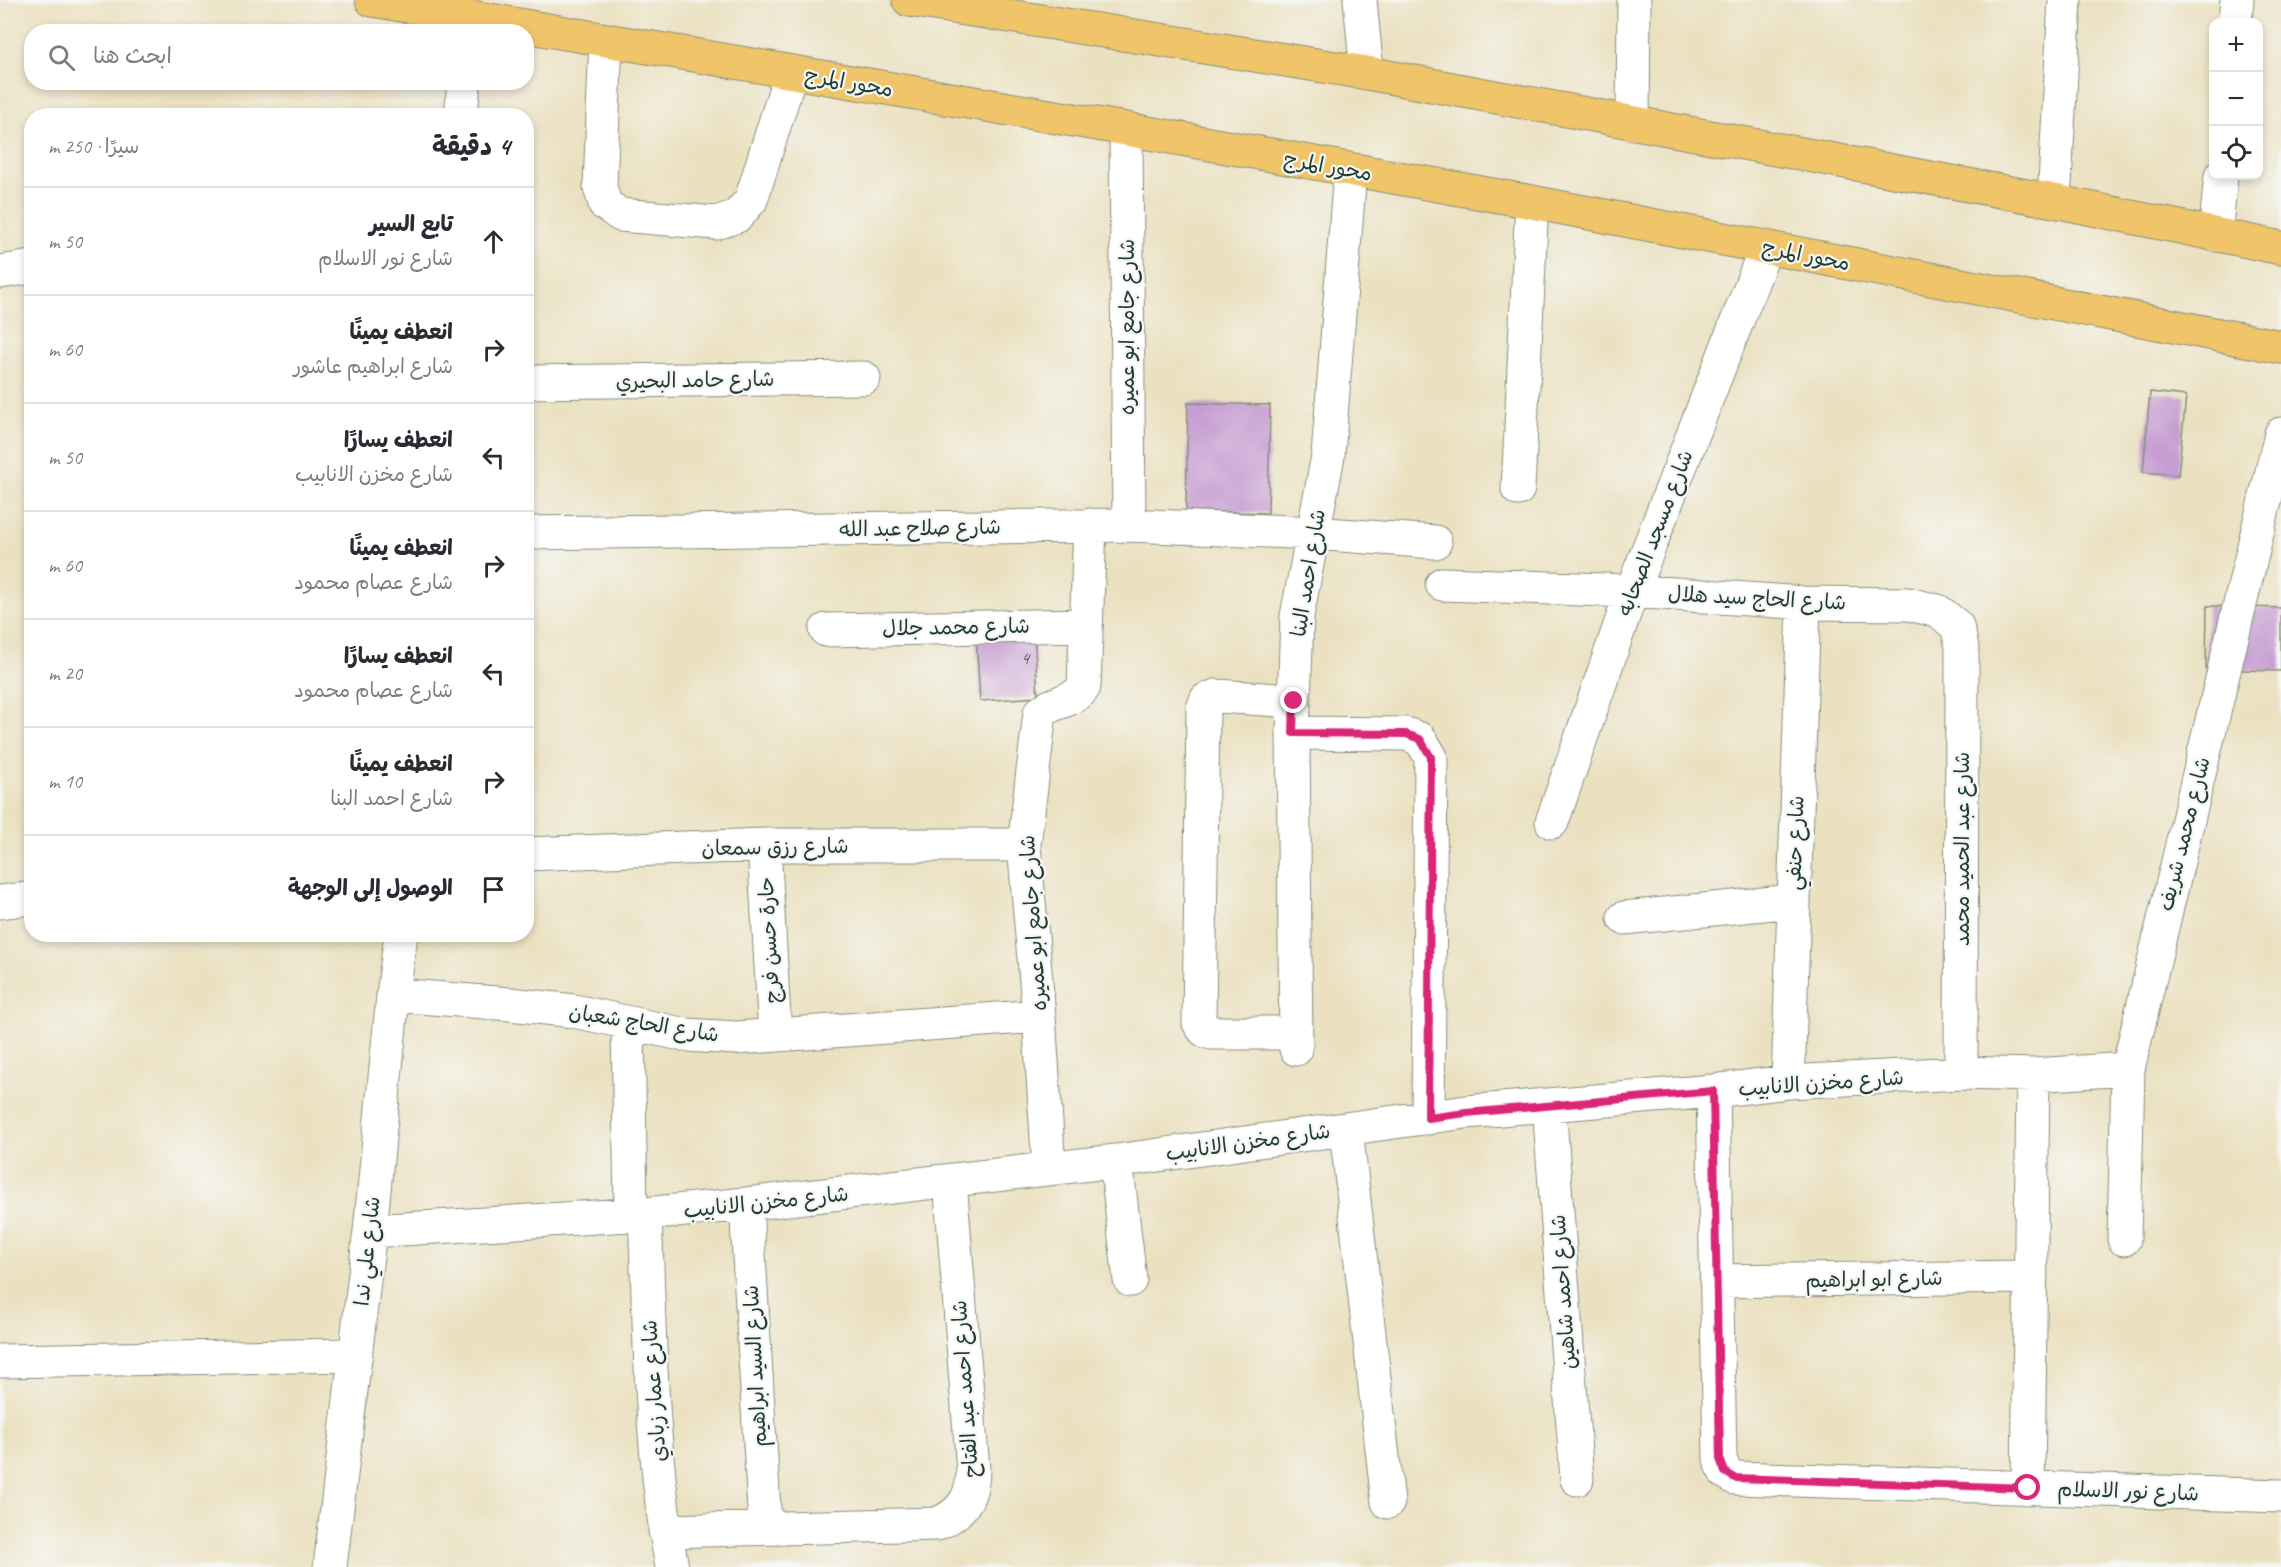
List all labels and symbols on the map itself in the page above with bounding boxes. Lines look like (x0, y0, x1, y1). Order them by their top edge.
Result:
street label: محور المرج (803, 61, 895, 104)
street label: محور المرج (1282, 145, 1374, 188)
street label: محور المرج (1760, 234, 1852, 277)
street label: شارع جامع ابو عميره (1114, 239, 1142, 415)
street label: شارع حامد البحيري (615, 366, 775, 396)
street label: شارع مسجد الصحابه (1611, 446, 1701, 620)
street label: شارع احمد البنا (1285, 507, 1333, 639)
street label: شارع صلاح عبد الله (839, 514, 1001, 544)
street label: شارع الحاج سيد هلال (1667, 580, 1847, 618)
street label: شارع محمد جلال (882, 613, 1030, 643)
house number: 4 (1021, 647, 1031, 669)
route end (1280, 687, 1306, 713)
street label: شارع عبد الحميد محمد (1949, 752, 1977, 946)
street label: شارع محمد شريف (2152, 754, 2218, 914)
street label: شارع حنفي (1780, 795, 1816, 891)
street label: شارع رزق سمعان (701, 833, 849, 863)
street label: شارع جامع ابو عميره (1014, 834, 1054, 1012)
street label: حارة حسن فرج (753, 876, 786, 1004)
street label: شارع الحاج شعبان (567, 998, 721, 1050)
street label: شارع مخزن الانابيب (1737, 1064, 1905, 1104)
street label: شارع مخزن الانابيب (1164, 1118, 1332, 1168)
street label: شارع مخزن الانابيب (682, 1180, 850, 1226)
street label: شارع علي ندا (348, 1195, 392, 1308)
street label: شارع احمد شاهين (1545, 1213, 1583, 1371)
street label: شارع ابو ابراهيم (1805, 1265, 1943, 1296)
street label: شارع السيد ابراهيم (738, 1284, 775, 1447)
street label: شارع احمد عبد الفتاح (946, 1299, 986, 1479)
street label: شارع عمار زبادي (636, 1319, 674, 1463)
route start (2014, 1474, 2040, 1500)
street label: شارع نور الاسلام (2057, 1476, 2199, 1509)

